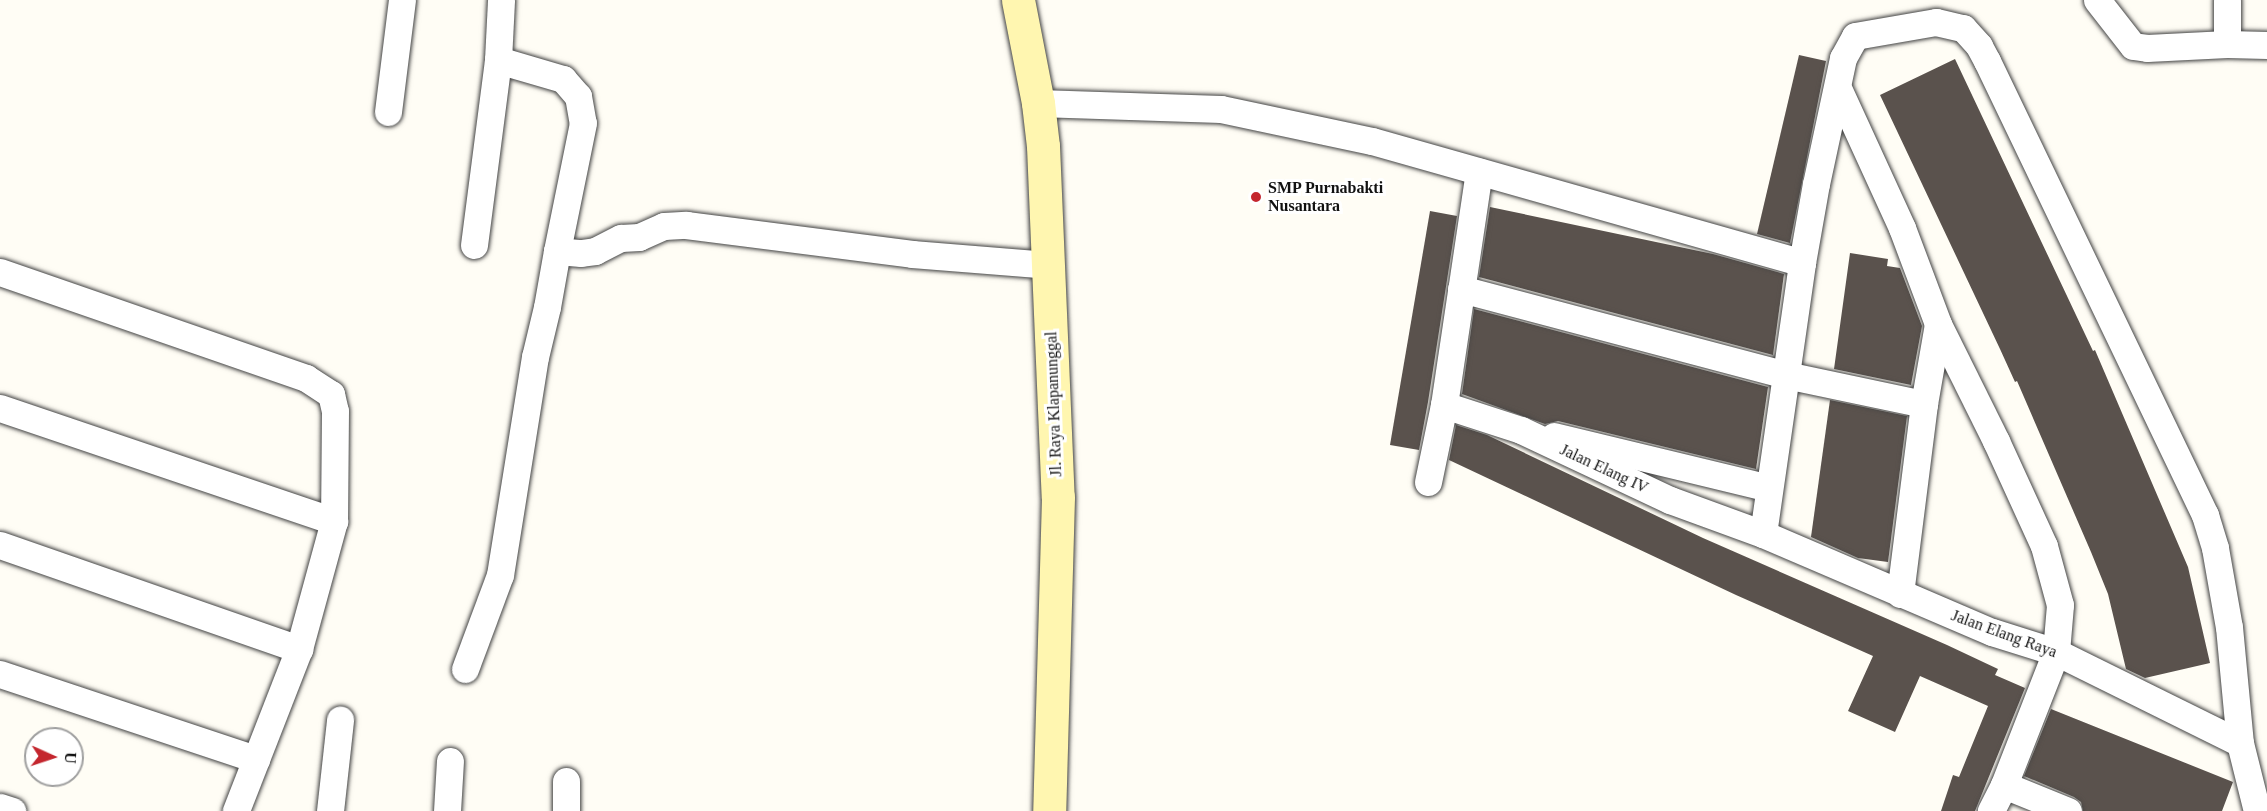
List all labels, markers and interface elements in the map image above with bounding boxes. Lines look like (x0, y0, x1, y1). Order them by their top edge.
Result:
place label: SMP Purnabakti Nusantara (1268, 178, 1384, 216)
marker: SMP Purnabakti Nusantara (1249, 190, 1263, 204)
street label: Jl. Raya Klapanunggal (1042, 331, 1066, 477)
street label: Jalan Elang IV (1557, 440, 1651, 498)
street label: Jalan Elang Raya (1949, 606, 2059, 662)
north arrow (24, 727, 84, 787)
text: U (62, 752, 79, 764)

